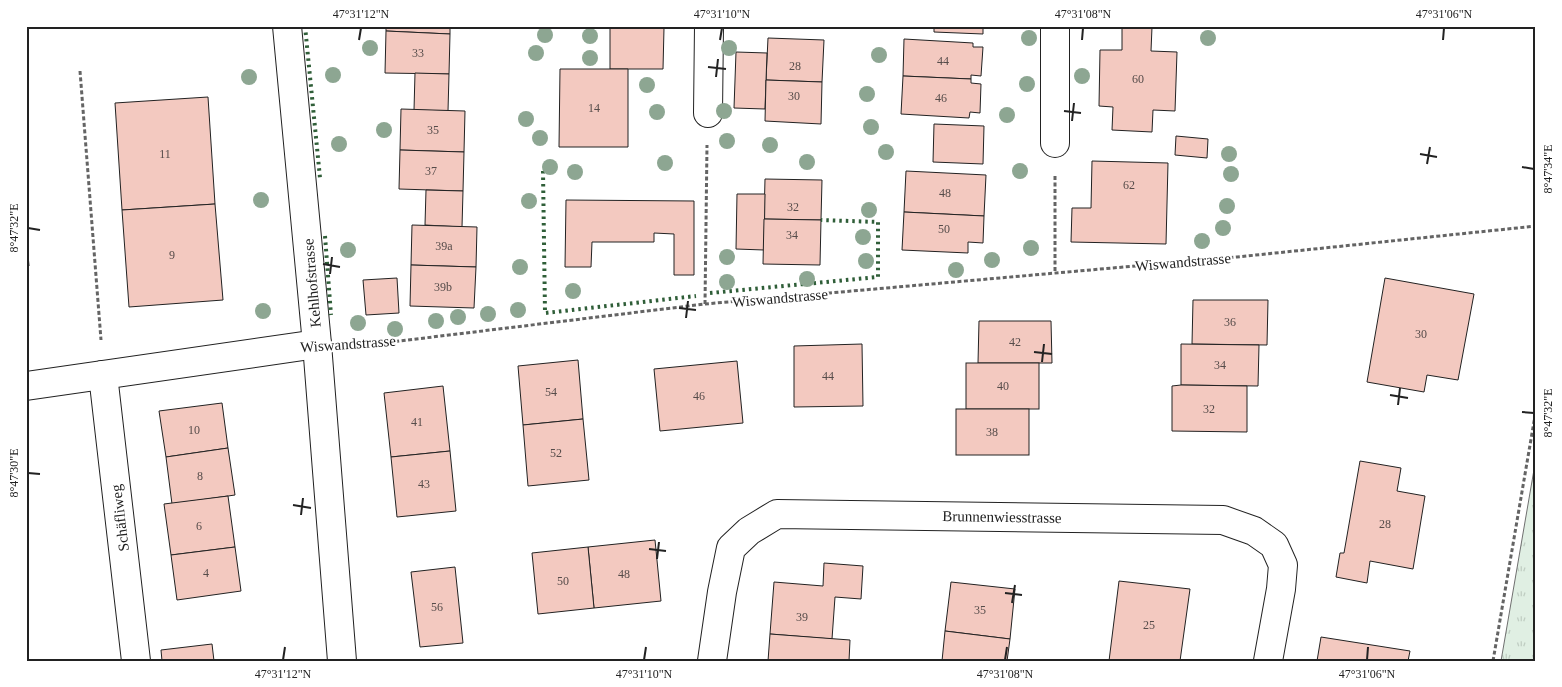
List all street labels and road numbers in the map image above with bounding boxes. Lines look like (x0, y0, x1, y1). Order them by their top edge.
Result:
street label: Kehlhofstrasse (300, 238, 324, 328)
street label: Wiswandstrasse (1134, 250, 1232, 274)
street label: Wiswandstrasse (731, 286, 829, 310)
street label: Wiswandstrasse (300, 333, 397, 355)
street label: Schäfliweg (108, 483, 132, 552)
street label: Brunnenwiesstrasse (942, 508, 1062, 526)

